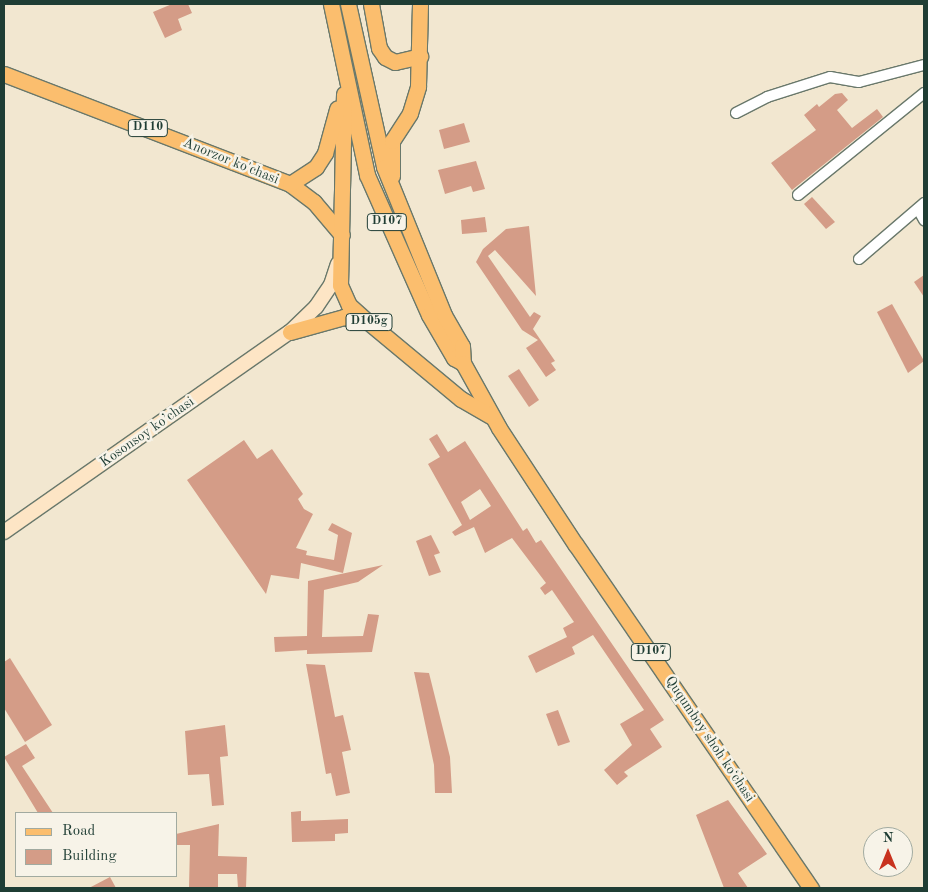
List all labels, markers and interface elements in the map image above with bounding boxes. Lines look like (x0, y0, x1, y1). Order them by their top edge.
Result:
road number: D110 (127, 119, 169, 138)
street label: Anorzor ko'chasi (181, 134, 281, 188)
road number: D107 (366, 212, 408, 232)
road number: D105g (345, 313, 393, 332)
street label: Kosonsoy ko’chasi (97, 393, 197, 471)
road number: D107 (630, 642, 672, 662)
street label: Ququmboy shoh koʻchasi (662, 673, 758, 805)
legend (15, 812, 178, 877)
text: Road (62, 824, 95, 839)
north arrow (863, 827, 913, 877)
text: N (883, 831, 893, 845)
text: Building (62, 849, 117, 864)

